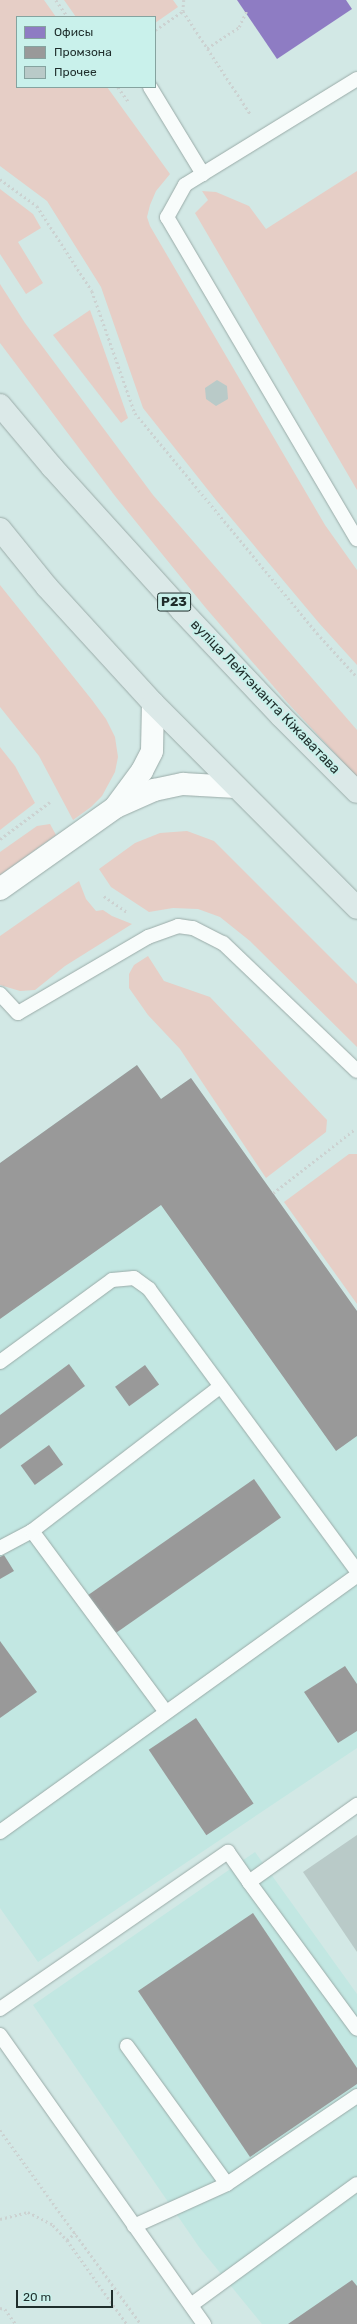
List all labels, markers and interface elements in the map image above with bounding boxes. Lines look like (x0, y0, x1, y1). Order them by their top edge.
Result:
legend (16, 16, 156, 88)
text: Офисы (54, 25, 93, 39)
text: Промзона (54, 45, 112, 59)
text: Прочее (54, 65, 97, 79)
road number: Р23 (157, 591, 191, 613)
street label: вуліца Лейтэнанта Кіжаватава (187, 616, 343, 778)
scale bar (18, 2282, 115, 2308)
text: 20 m (23, 2290, 51, 2304)

